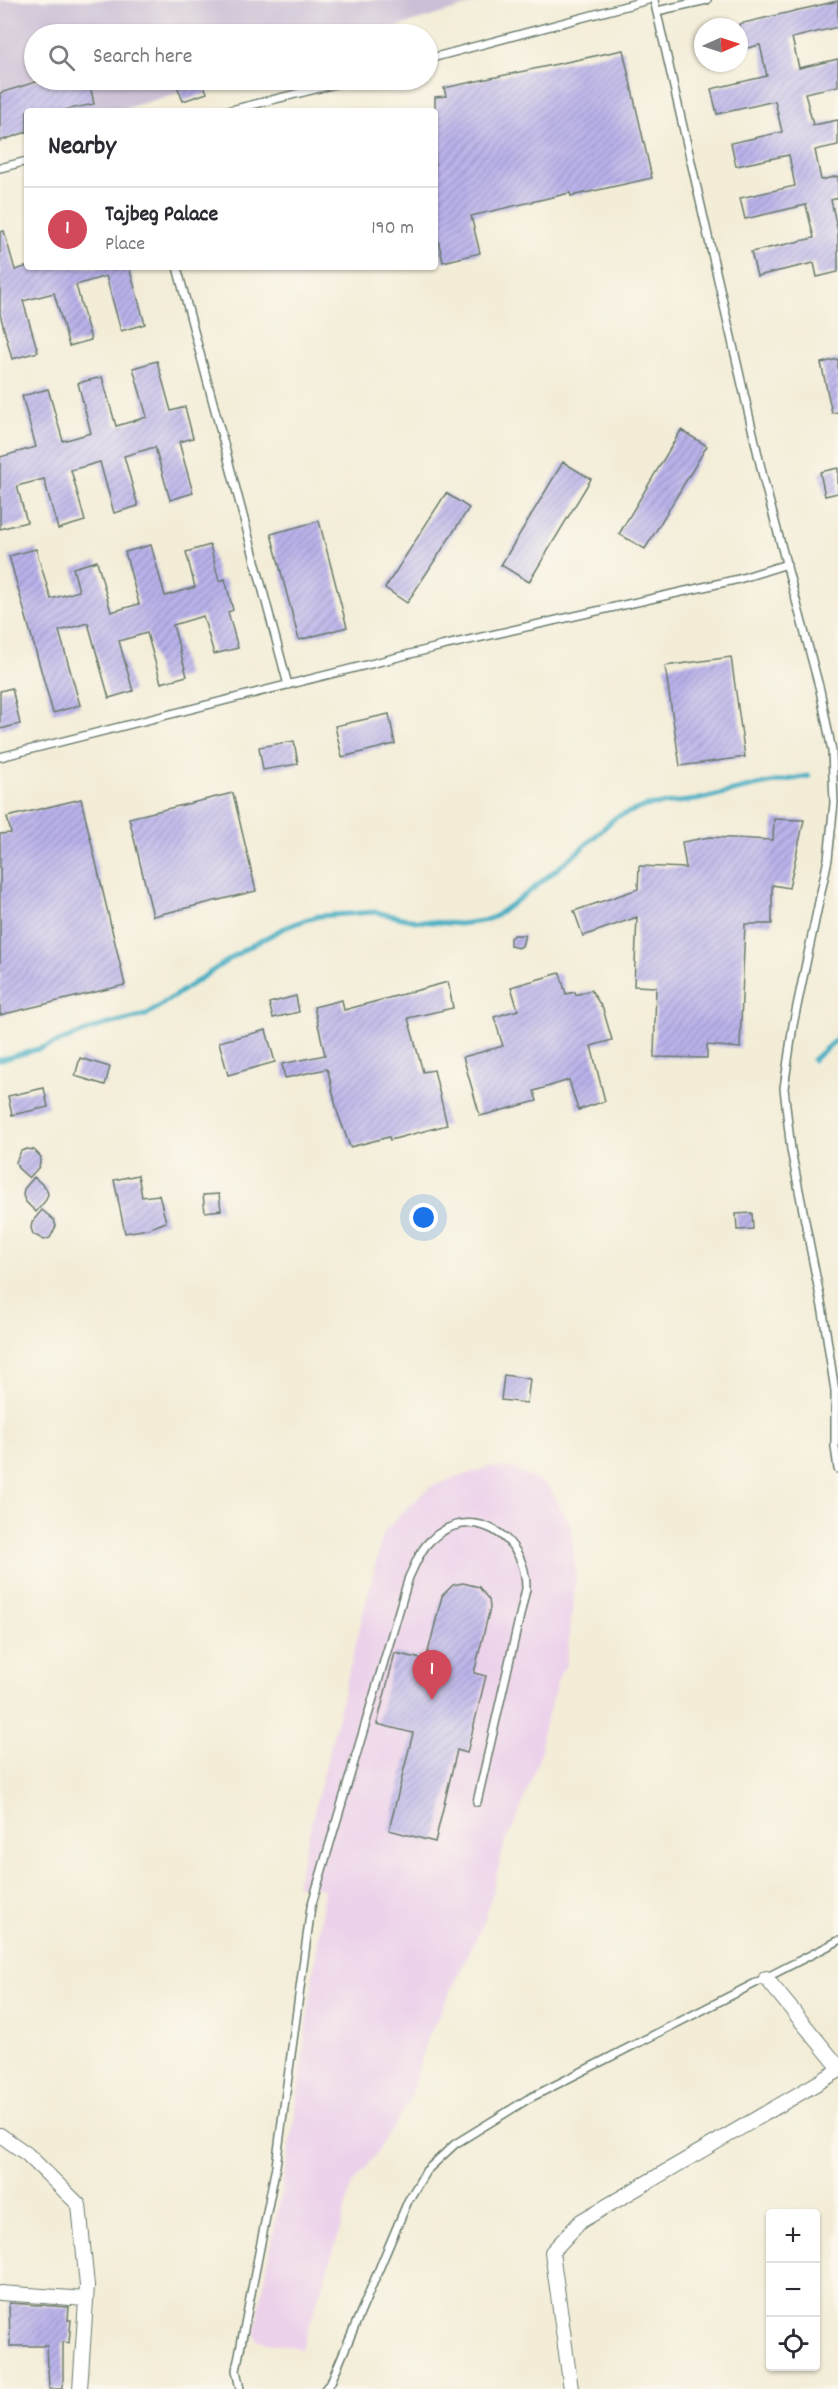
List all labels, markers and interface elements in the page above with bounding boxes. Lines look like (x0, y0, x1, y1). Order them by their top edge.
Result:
north arrow (694, 18, 748, 72)
search box (24, 24, 438, 90)
icon: search (45, 41, 78, 74)
text: Search here (93, 42, 192, 73)
text: Nearby (48, 129, 116, 166)
text: Tajbeg Palace (105, 200, 218, 231)
text: 1 (65, 215, 70, 243)
text: 190 m (371, 215, 414, 243)
text: Place (105, 231, 145, 259)
your location (409, 1203, 438, 1232)
pin: 1 (412, 1650, 452, 1700)
map controls (766, 2209, 820, 2371)
button: + (766, 2209, 820, 2263)
button: − (766, 2263, 820, 2317)
button: locate (766, 2317, 820, 2371)

